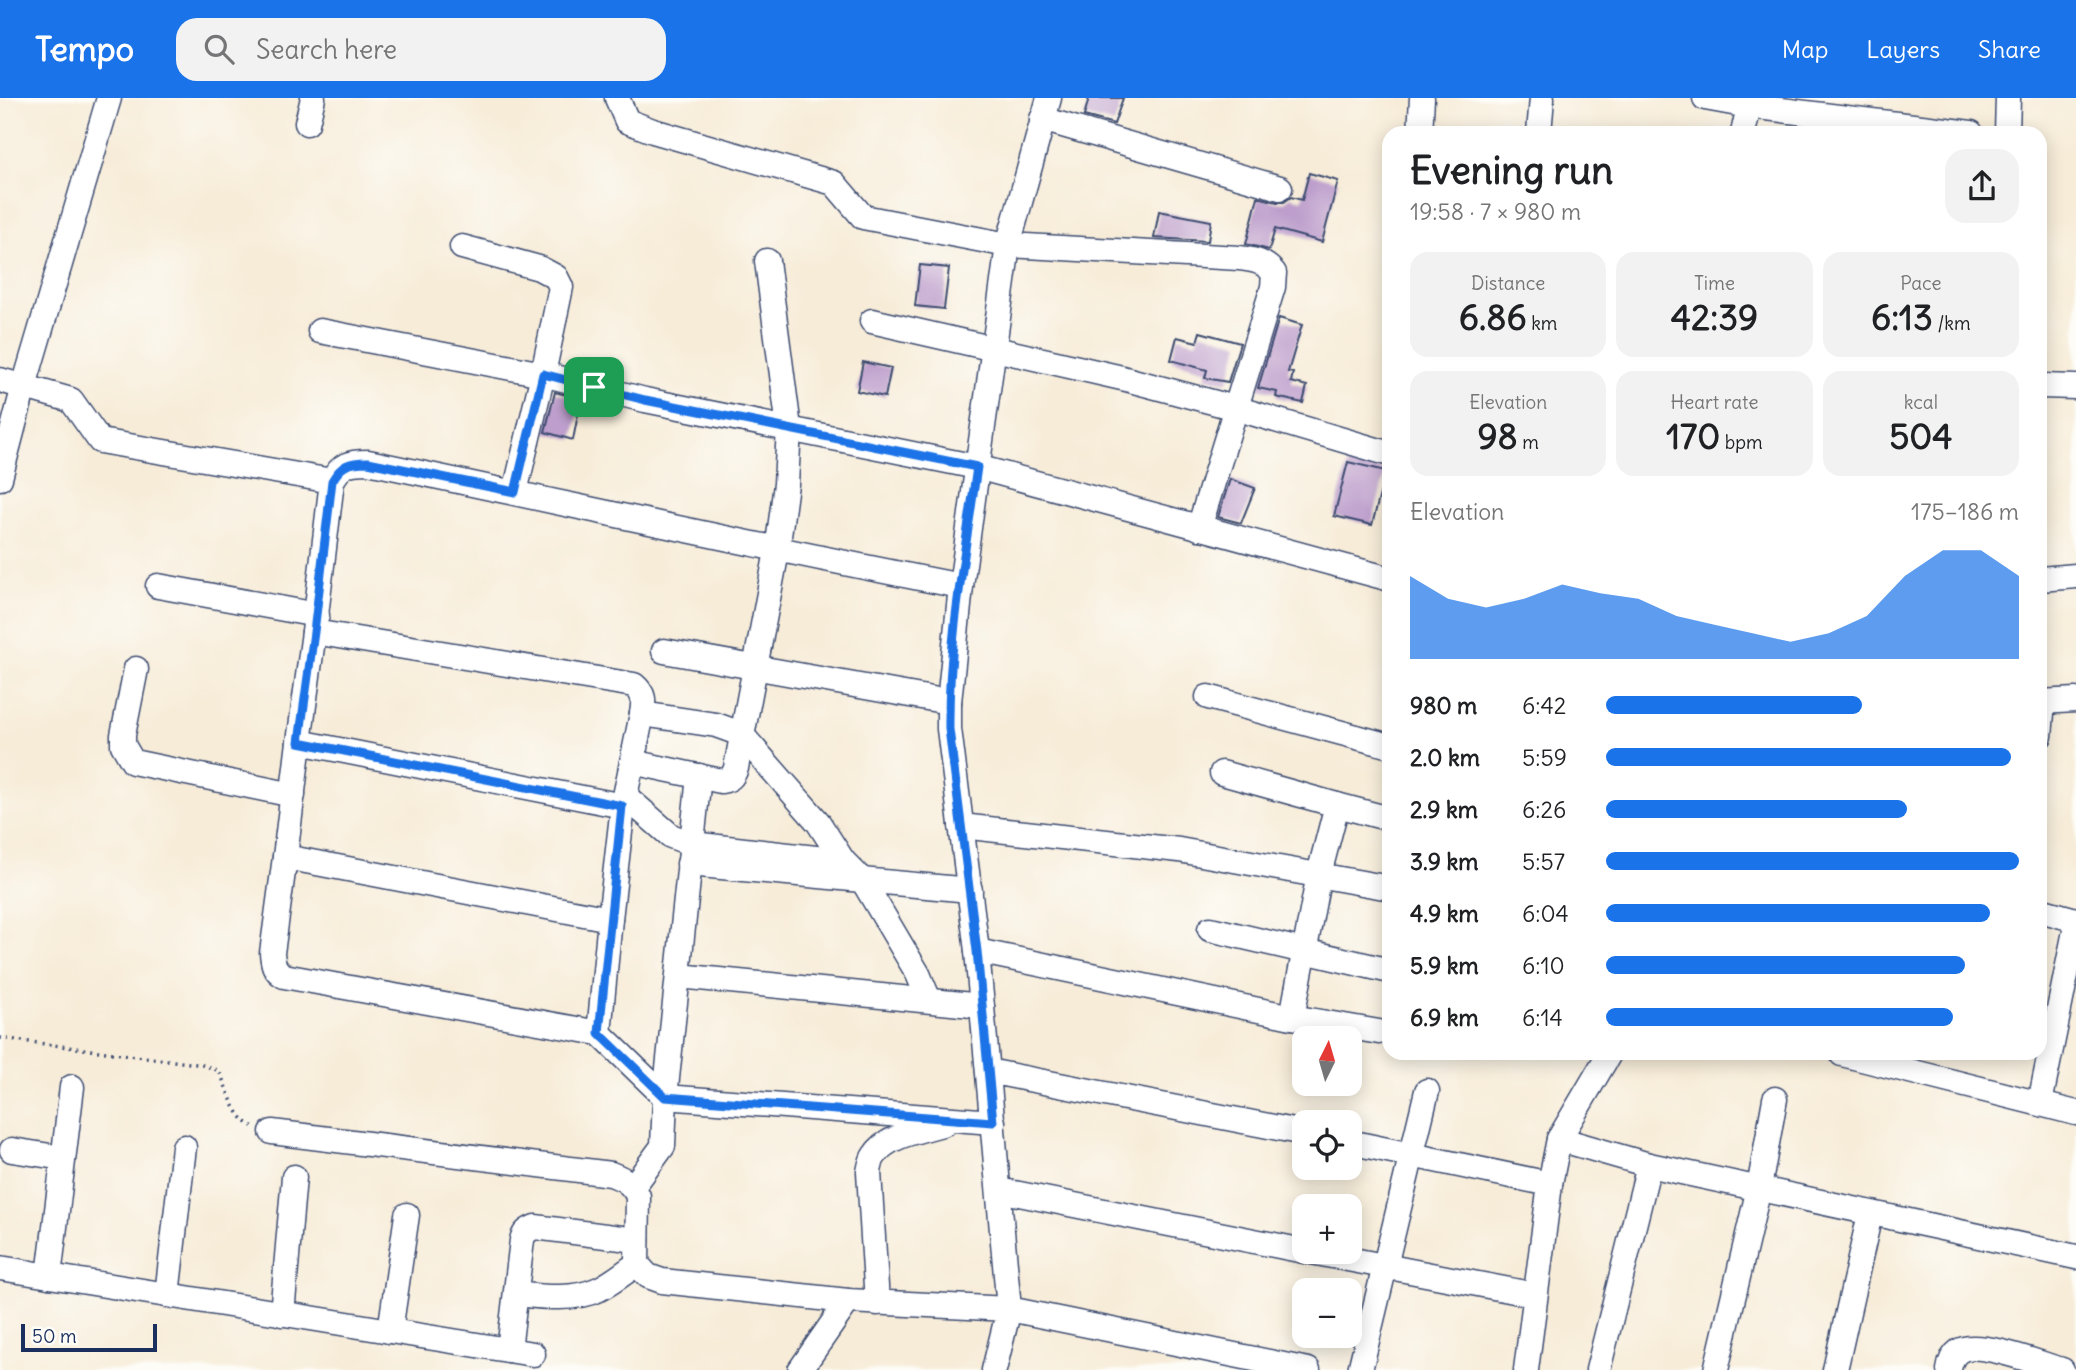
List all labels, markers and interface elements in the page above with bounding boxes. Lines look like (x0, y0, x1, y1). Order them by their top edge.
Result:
search box (176, 18, 666, 81)
text: Tempo (35, 28, 134, 70)
icon: search (200, 30, 238, 68)
text: Search here (256, 33, 397, 66)
text: Map (1782, 34, 1828, 64)
text: Layers (1866, 34, 1940, 64)
text: Share (1978, 34, 2041, 64)
text: Evening run (1410, 147, 1613, 194)
button: share (1945, 149, 2019, 223)
text: 19:58 · 7 × 980 m (1410, 197, 1581, 226)
text: Distance (1471, 271, 1545, 295)
text: Time (1694, 271, 1735, 295)
text: Pace (1900, 271, 1941, 295)
text: 6.86 (1459, 295, 1527, 339)
text: 42:39 (1671, 295, 1758, 339)
text: 6:13 (1871, 295, 1933, 339)
text: km (1527, 311, 1558, 335)
text: /km (1933, 311, 1971, 335)
pin (564, 357, 624, 417)
icon: arrive (575, 368, 613, 406)
text: Elevation (1469, 390, 1547, 414)
text: Heart rate (1670, 390, 1759, 414)
text: kcal (1904, 390, 1938, 414)
text: 98 (1477, 414, 1518, 458)
text: 170 (1666, 414, 1720, 458)
text: 504 (1889, 414, 1953, 458)
text: m (1518, 430, 1539, 454)
text: bpm (1720, 430, 1763, 454)
text: Elevation (1410, 497, 1504, 526)
text: 175–186 m (1911, 497, 2019, 526)
text: 980 m (1410, 691, 1477, 720)
text: 6:42 (1522, 691, 1566, 720)
text: 2.0 km (1410, 743, 1480, 772)
text: 5:59 (1522, 743, 1567, 772)
text: 2.9 km (1410, 795, 1478, 824)
text: 6:26 (1522, 795, 1566, 824)
text: 3.9 km (1410, 847, 1478, 876)
text: 5:57 (1522, 847, 1565, 876)
text: 4.9 km (1410, 899, 1479, 928)
text: 6:04 (1522, 899, 1569, 928)
text: 5.9 km (1410, 951, 1479, 980)
text: 6:10 (1522, 951, 1565, 980)
text: 6.9 km (1410, 1003, 1479, 1032)
text: 6:14 (1522, 1003, 1563, 1032)
north arrow (1292, 1026, 1362, 1096)
map controls (1292, 1026, 1362, 1348)
button: locate (1292, 1110, 1362, 1180)
button: + (1292, 1194, 1362, 1264)
button: − (1292, 1278, 1362, 1348)
scale bar (21, 1321, 158, 1353)
text: 50 m (32, 1324, 77, 1348)

